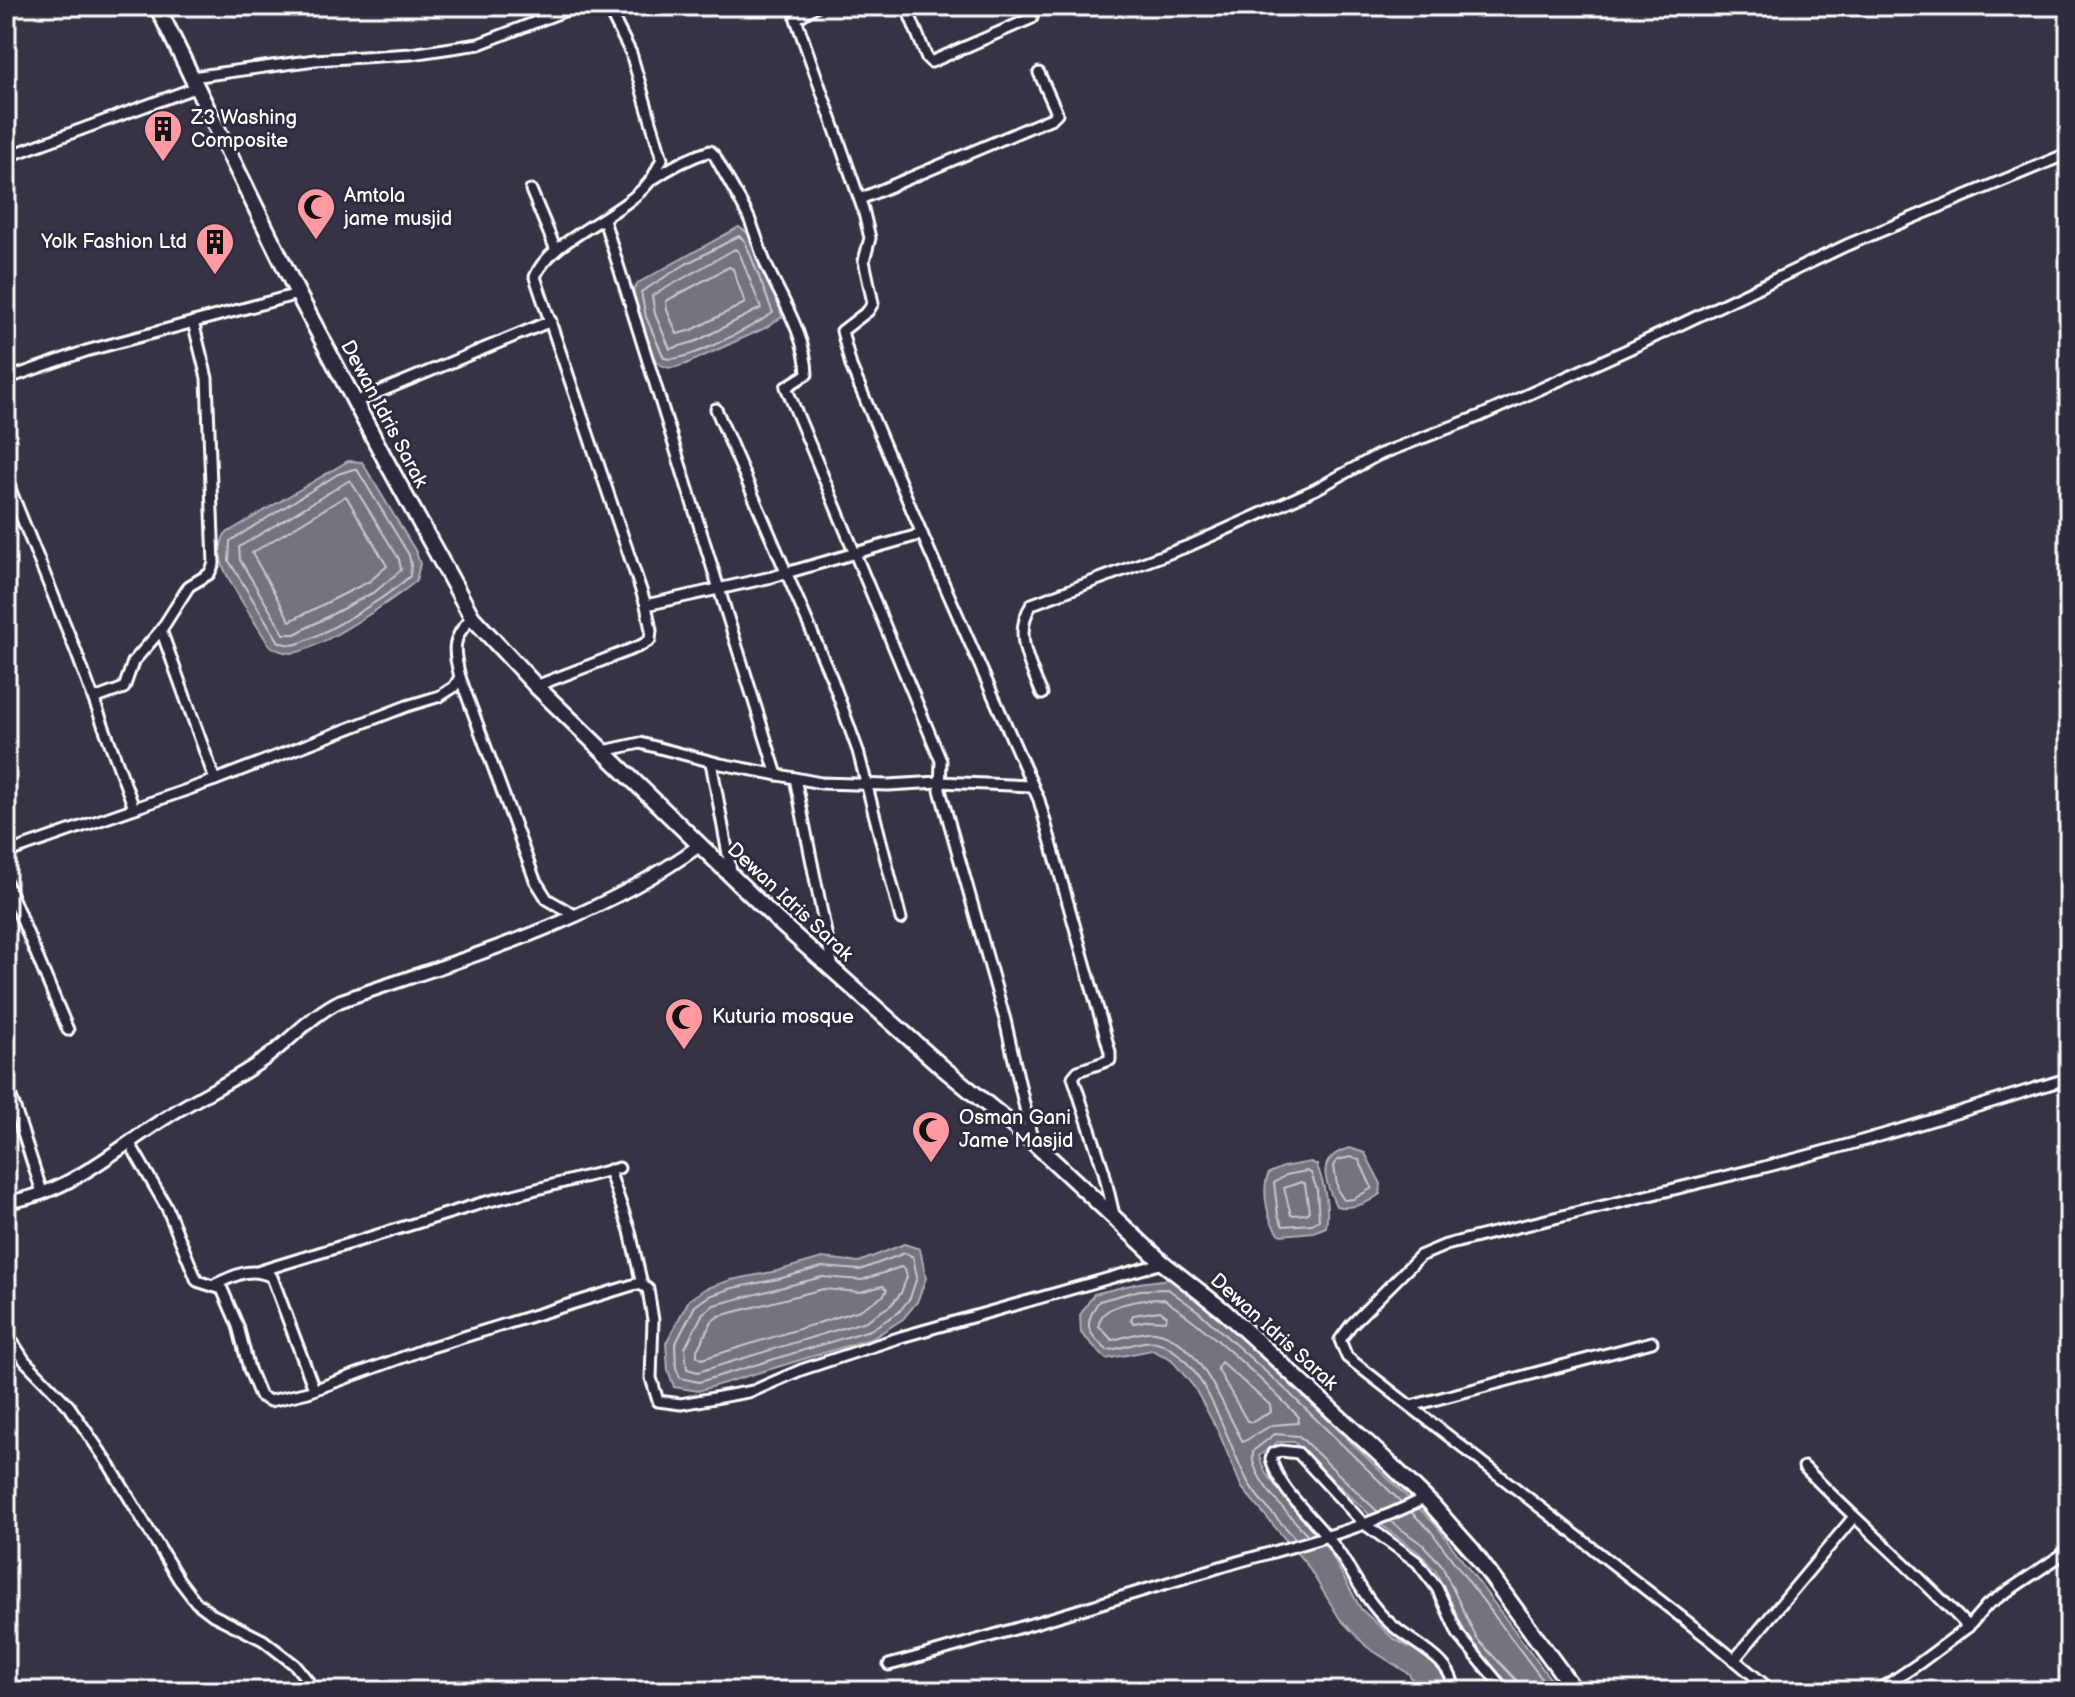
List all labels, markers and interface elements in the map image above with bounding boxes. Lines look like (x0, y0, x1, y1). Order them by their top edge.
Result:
place label: Z3 Washing Composite (190, 106, 297, 153)
building icon: Z3 Washing Composite (142, 108, 184, 163)
place label: Amtola jame musjid (343, 184, 452, 231)
mosque icon: Amtola jame musjid (295, 186, 337, 241)
building icon: Yolk Fashion Ltd (194, 221, 236, 276)
place label: Yolk Fashion Ltd (40, 230, 187, 254)
street label: Dewan Idris Sarak (335, 336, 433, 492)
street label: Dewan Idris Sarak (722, 838, 858, 967)
mosque icon: Kuturia mosque (663, 996, 705, 1051)
place label: Kuturia mosque (712, 1005, 854, 1029)
place label: Osman Gani Jame Masjid (959, 1106, 1074, 1153)
mosque icon: Osman Gani Jame Masjid (910, 1109, 952, 1164)
street label: Dewan Idris Sarak (1205, 1268, 1343, 1396)

